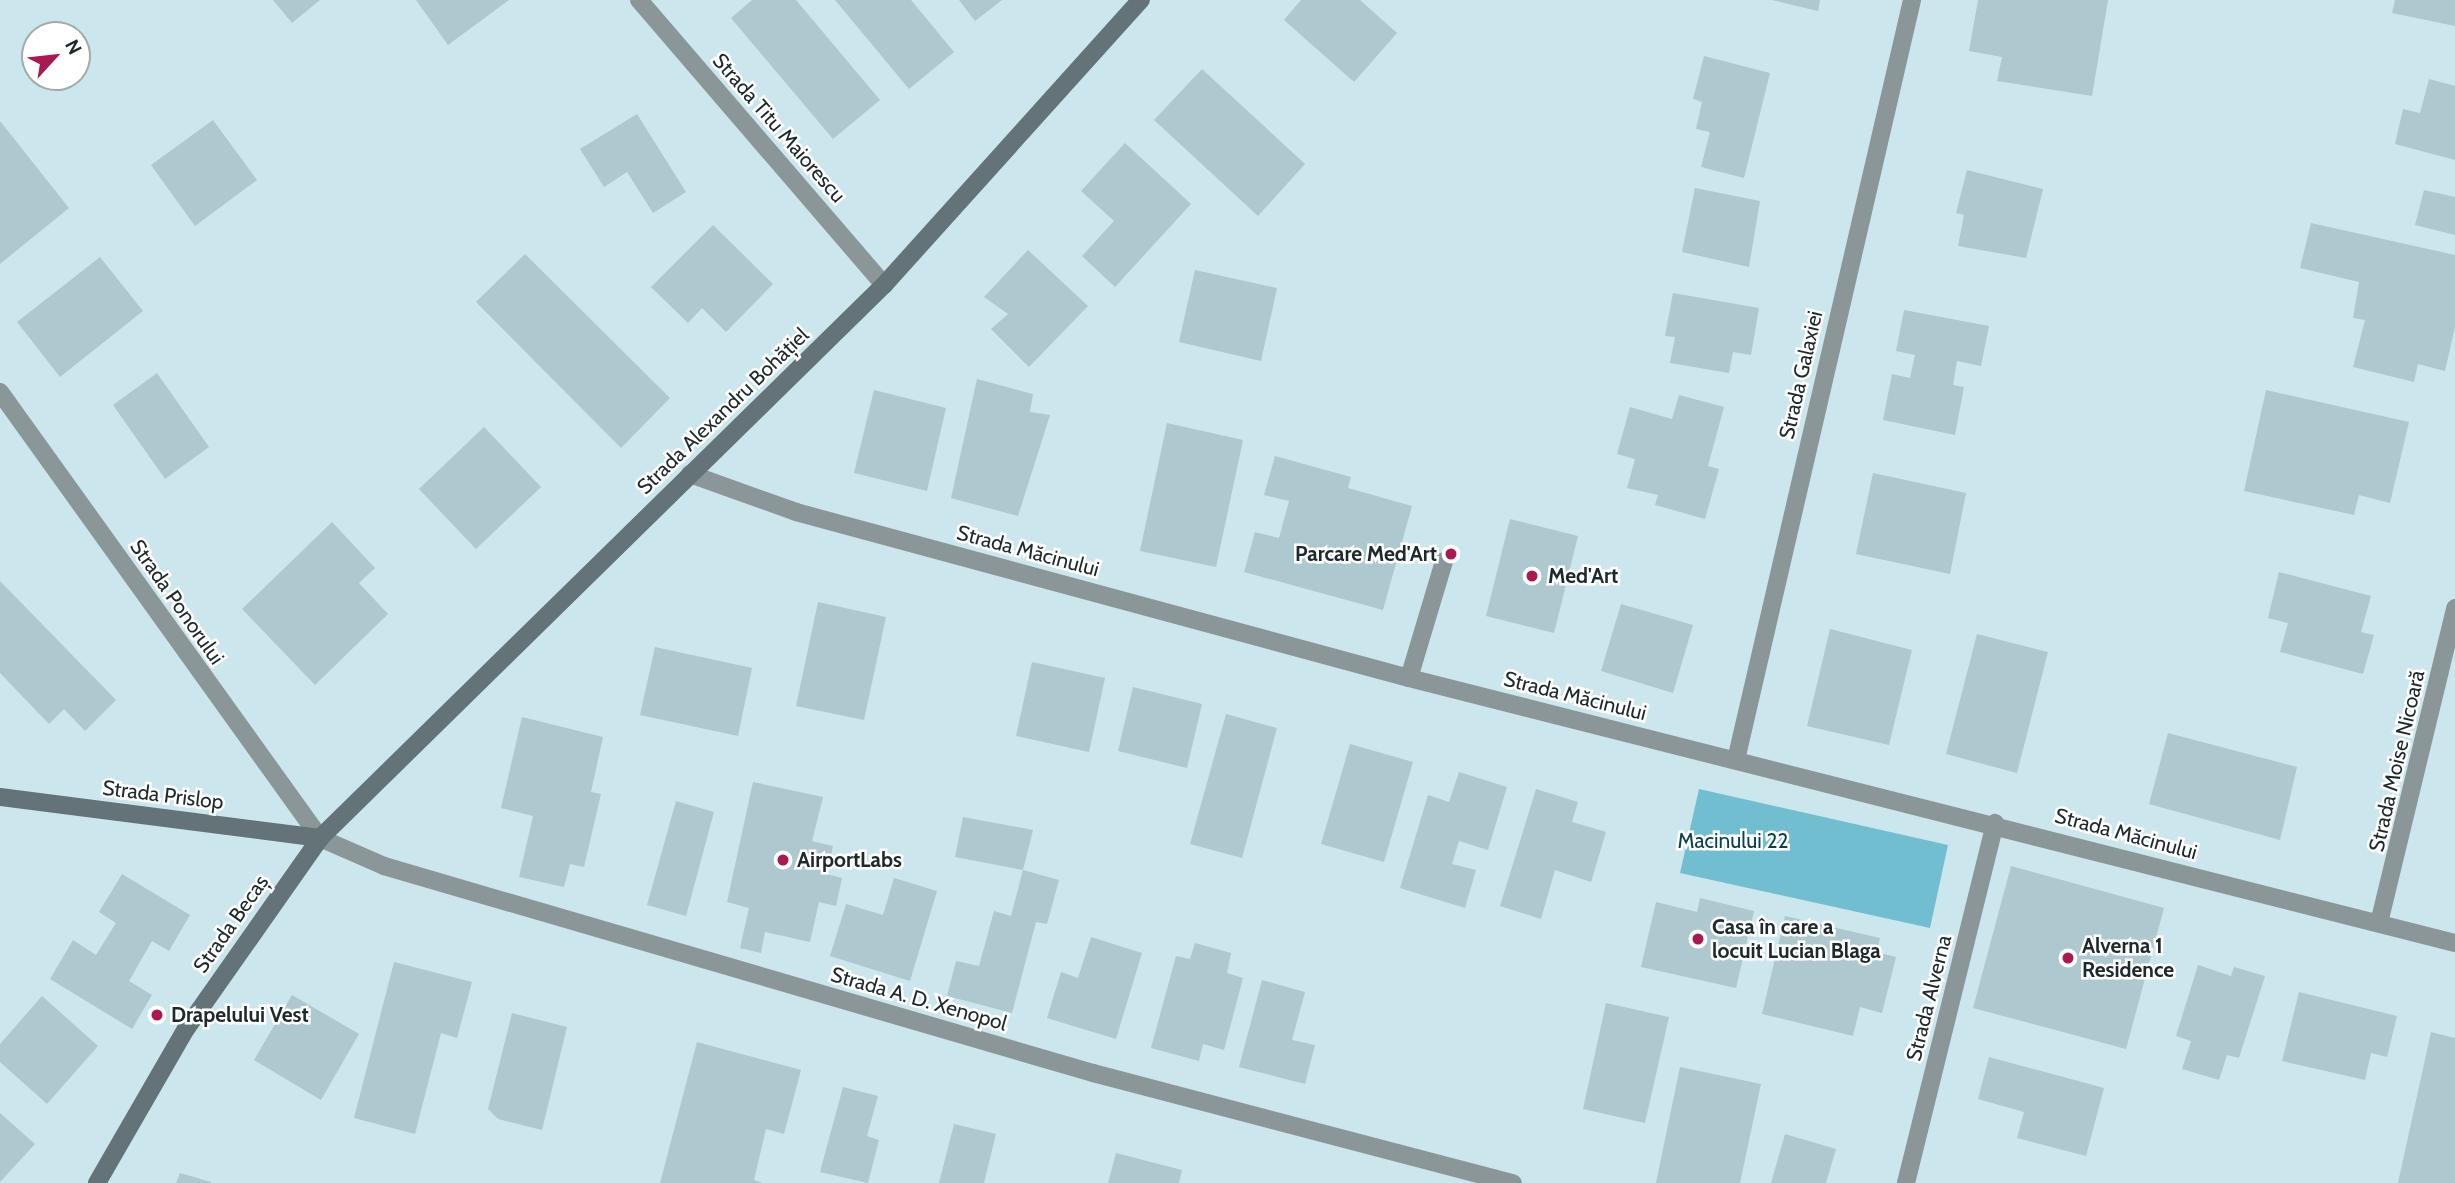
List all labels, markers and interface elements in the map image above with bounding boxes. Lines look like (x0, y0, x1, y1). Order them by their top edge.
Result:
north arrow (21, 21, 91, 91)
text: N (60, 36, 87, 58)
street label: Strada Titu Maiorescu (707, 48, 851, 208)
street label: Strada Galaxiei (1774, 308, 1828, 442)
street label: Strada Alexandru Bohățiel (632, 322, 814, 500)
street label: Strada Măcinului (954, 520, 1102, 582)
street label: Strada Ponorului (125, 535, 229, 669)
place label: Parcare Med'Art (1295, 541, 1437, 567)
marker: Parcare Med'Art (1443, 546, 1459, 562)
place label: Med'Art (1548, 563, 1618, 589)
marker: Med'Art (1522, 566, 1542, 586)
street label: Strada Măcinului (1501, 666, 1649, 726)
street label: Strada Moise Nicoară (2364, 668, 2430, 854)
street label: Strada Prislop (101, 775, 225, 815)
street label: Strada Măcinului (2052, 803, 2200, 865)
park label: Macinului 22 (1678, 828, 1788, 854)
place label: AirportLabs (797, 847, 902, 873)
marker: AirportLabs (775, 852, 791, 868)
street label: Strada Becaș (188, 870, 274, 978)
place label: Casa în care a locuit Lucian Blaga (1712, 914, 1881, 964)
marker: Casa în care a locuit Lucian Blaga (1690, 931, 1706, 947)
street label: Strada Alverna (1901, 932, 1957, 1064)
place label: Alverna 1 Residence (2082, 933, 2174, 983)
marker: Alverna 1 Residence (2060, 950, 2076, 966)
street label: Strada A. D. Xenopol (828, 962, 1010, 1036)
place label: Drapelului Vest (171, 1002, 309, 1028)
marker: Drapelului Vest (149, 1007, 165, 1023)

